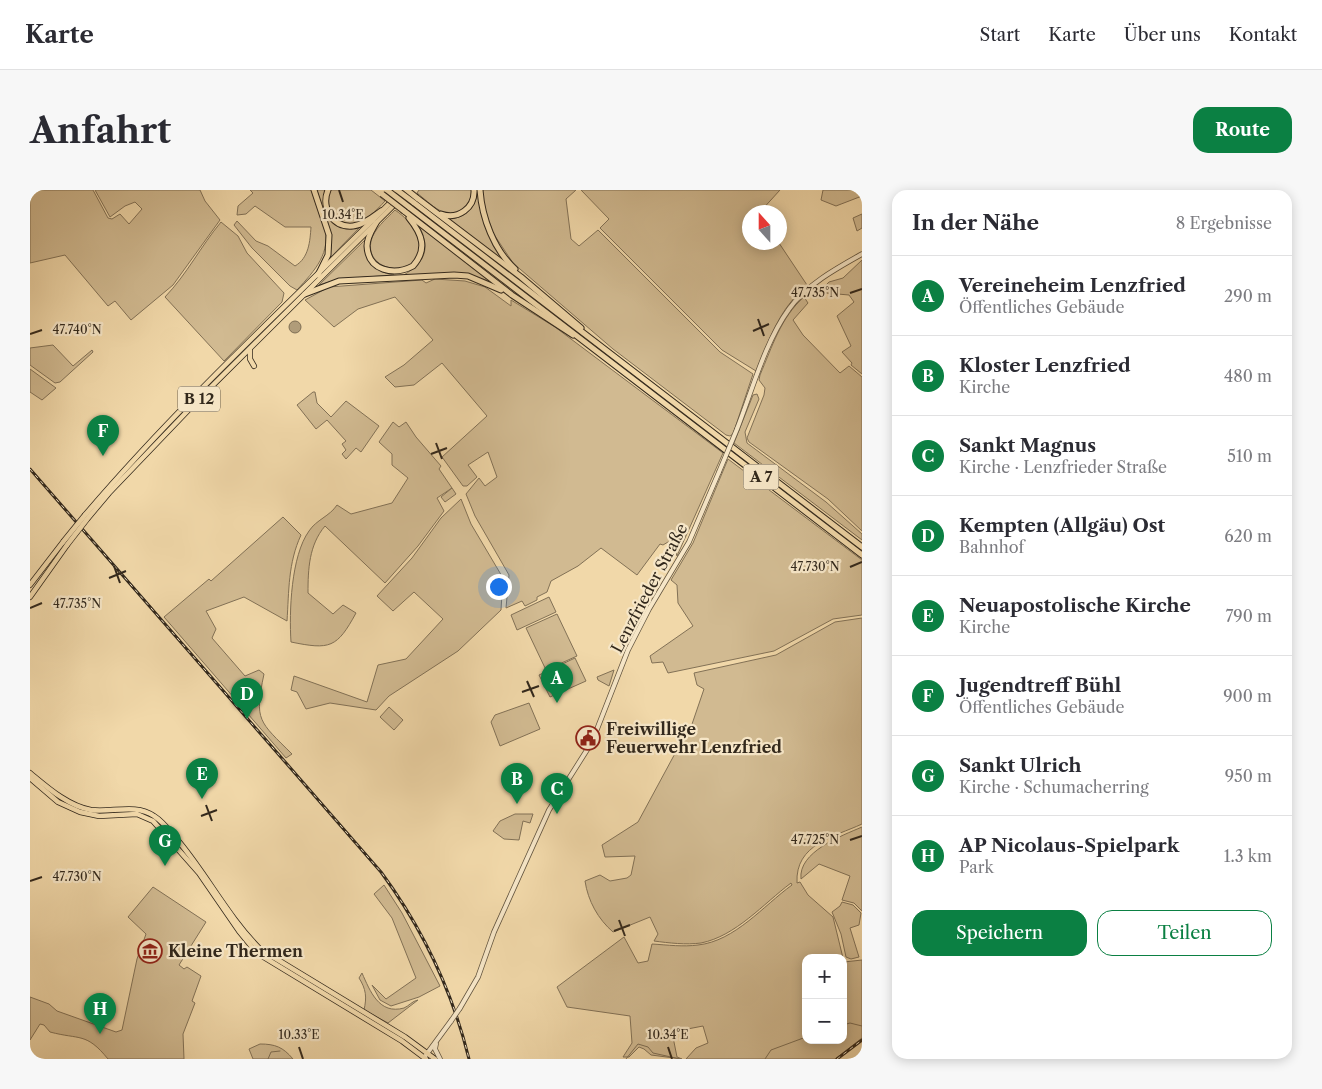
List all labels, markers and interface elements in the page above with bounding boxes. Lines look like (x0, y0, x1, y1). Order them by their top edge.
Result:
text: Karte (25, 20, 94, 49)
text: Start (980, 24, 1020, 46)
text: Karte (1048, 24, 1096, 46)
text: Über uns (1124, 24, 1201, 46)
text: Kontakt (1229, 24, 1297, 46)
button: Route (1193, 107, 1292, 153)
text: Anfahrt (30, 109, 171, 152)
north arrow (742, 205, 787, 250)
text: 10.34°E (322, 207, 364, 222)
text: In der Nähe (912, 210, 1039, 235)
text: 8 Ergebnisse (1176, 213, 1272, 233)
text: Vereineheim Lenzfried (959, 274, 1186, 297)
text: 47.735°N (791, 285, 839, 300)
text: A (922, 286, 934, 306)
text: 290 m (1224, 286, 1272, 306)
text: Öffentliches Gebäude (959, 297, 1124, 317)
text: 47.740°N (52, 322, 102, 337)
text: Kloster Lenzfried (959, 354, 1131, 377)
text: B (922, 366, 934, 386)
text: 480 m (1224, 366, 1272, 386)
text: Kirche (959, 377, 1010, 397)
road number: B 12 (178, 386, 220, 412)
pin: F (87, 415, 119, 456)
text: Sankt Magnus (959, 434, 1096, 457)
text: C (922, 446, 934, 466)
text: 510 m (1227, 446, 1272, 466)
text: Kirche · Lenzfrieder Straße (959, 457, 1167, 477)
road number: A 7 (744, 464, 778, 490)
text: Kempten (Allgäu) Ost (959, 514, 1165, 537)
street label: Lenzfrieder Straße (606, 520, 692, 656)
text: D (921, 526, 935, 546)
text: 620 m (1224, 526, 1272, 546)
text: Bahnhof (959, 537, 1024, 557)
text: 47.730°N (790, 559, 840, 574)
your location (486, 574, 512, 600)
text: Neuapostolische Kirche (959, 594, 1191, 617)
text: 47.735°N (53, 596, 101, 611)
text: E (922, 606, 934, 626)
text: 790 m (1225, 606, 1272, 626)
text: Kirche (959, 617, 1010, 637)
pin: A (541, 662, 573, 703)
text: Jugendtreff Bühl (959, 674, 1121, 697)
pin: D (231, 678, 263, 719)
text: F (923, 686, 933, 706)
text: 900 m (1223, 686, 1272, 706)
text: Öffentliches Gebäude (959, 697, 1124, 717)
place label: Freiwillige Feuerwehr Lenzfried (606, 719, 782, 757)
public building icon: Freiwillige Feuerwehr Lenzfried (575, 725, 601, 751)
text: Sankt Ulrich (959, 754, 1081, 777)
pin: E (186, 758, 218, 799)
pin: B (501, 763, 533, 804)
text: G (921, 766, 935, 786)
text: 950 m (1225, 766, 1272, 786)
pin: C (541, 773, 573, 814)
text: Kirche · Schumacherring (959, 777, 1149, 797)
pin: G (149, 825, 181, 866)
text: 47.725°N (791, 832, 839, 847)
text: AP Nicolaus-Spielpark (959, 834, 1179, 857)
text: H (921, 846, 935, 866)
text: 1.3 km (1224, 846, 1272, 866)
text: Park (959, 857, 994, 877)
text: 47.730°N (52, 869, 102, 884)
button: Speichern (912, 910, 1087, 956)
button: Teilen (1097, 910, 1272, 956)
museum icon: Kleine Thermen (137, 938, 163, 964)
place label: Kleine Thermen (168, 941, 303, 961)
map controls (802, 954, 847, 1044)
button: + (802, 954, 847, 999)
pin: H (84, 993, 116, 1034)
button: − (802, 999, 847, 1044)
text: 10.33°E (278, 1027, 320, 1042)
text: 10.34°E (647, 1027, 689, 1042)

